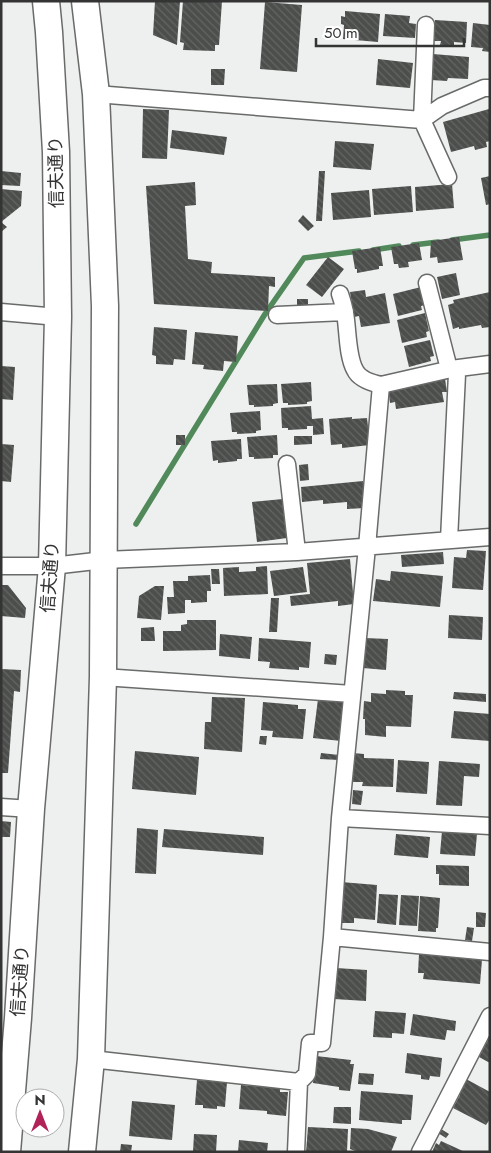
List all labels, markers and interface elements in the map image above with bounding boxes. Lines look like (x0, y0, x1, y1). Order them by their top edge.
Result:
scale bar (316, 15, 464, 47)
text: 50 m (324, 22, 358, 44)
street label: 信夫通り (42, 136, 70, 208)
street label: 信夫通り (35, 540, 65, 614)
street label: 信夫通り (5, 944, 35, 1018)
north arrow (15, 1088, 65, 1138)
text: N (34, 1090, 46, 1110)

